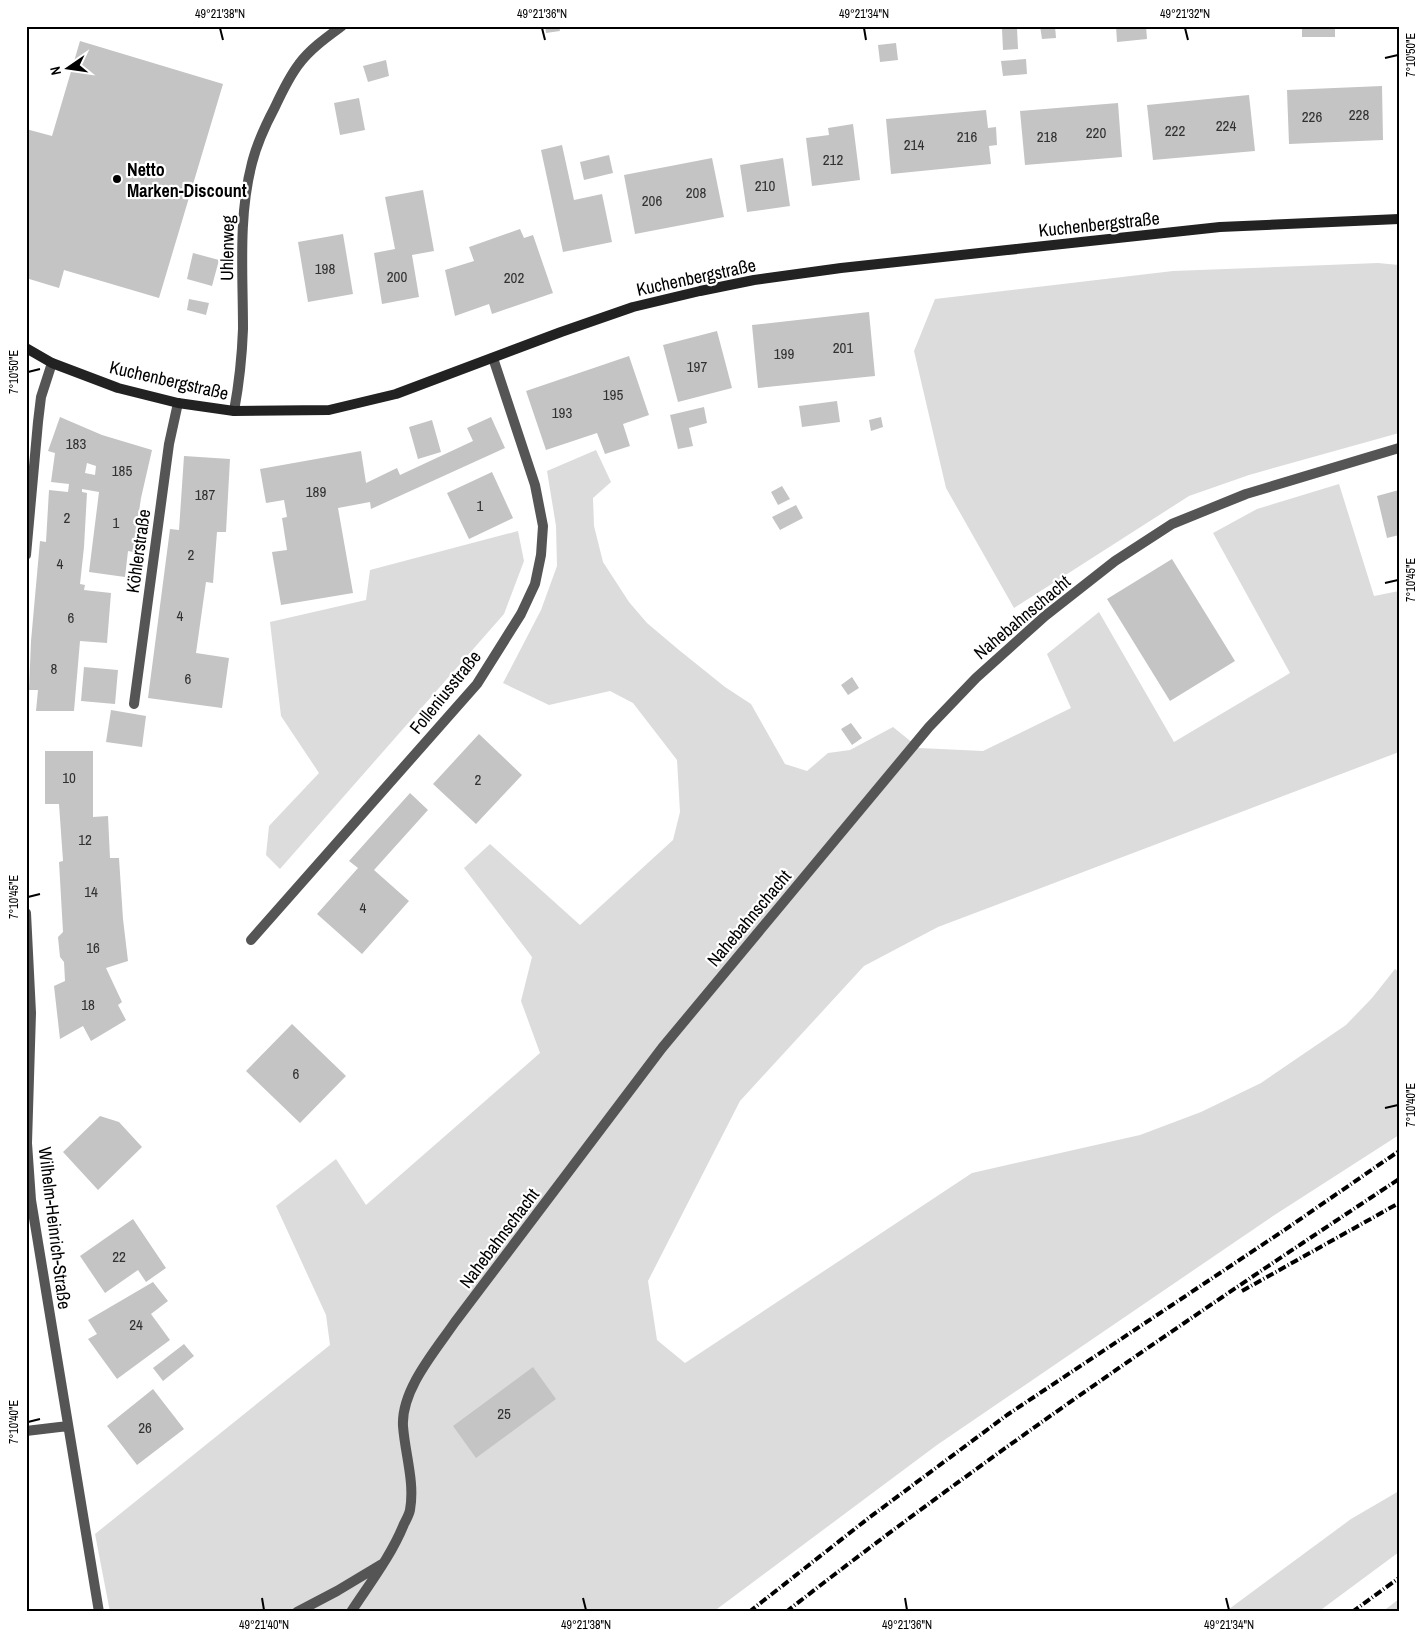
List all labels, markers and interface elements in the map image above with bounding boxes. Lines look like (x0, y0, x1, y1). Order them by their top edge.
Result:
text: 49°21'38"N (195, 6, 245, 22)
text: 49°21'36"N (517, 6, 567, 22)
text: 49°21'34"N (839, 6, 889, 22)
text: 49°21'32"N (1160, 6, 1210, 22)
text: 7°10'50"E (1403, 33, 1419, 77)
north arrow (42, 42, 92, 92)
text: N (46, 65, 65, 77)
house number: 228 (1349, 104, 1369, 125)
house number: 226 (1302, 106, 1322, 127)
house number: 224 (1216, 115, 1236, 136)
house number: 222 (1165, 120, 1185, 141)
house number: 220 (1086, 122, 1106, 143)
house number: 216 (957, 126, 977, 147)
house number: 218 (1037, 126, 1057, 147)
house number: 214 (904, 134, 924, 155)
house number: 212 (823, 149, 843, 170)
place label: Netto Marken-Discount (127, 157, 247, 203)
marker: Netto Marken-Discount (111, 173, 123, 185)
house number: 210 (755, 175, 775, 196)
house number: 208 (686, 182, 706, 203)
house number: 206 (642, 190, 662, 211)
street label: Kuchenbergstraße (1037, 205, 1161, 243)
street label: Uhlenweg (214, 214, 240, 281)
street label: Kuchenbergstraße (634, 252, 758, 302)
house number: 198 (315, 258, 335, 279)
house number: 200 (387, 266, 407, 287)
house number: 202 (504, 267, 524, 288)
house number: 201 (833, 337, 853, 358)
house number: 199 (774, 343, 794, 364)
text: 7°10'50"E (6, 350, 22, 394)
street label: Kuchenbergstraße (107, 354, 231, 406)
house number: 197 (687, 356, 707, 377)
house number: 195 (603, 384, 623, 405)
house number: 193 (552, 402, 572, 423)
house number: 183 (66, 433, 86, 454)
house number: 185 (112, 460, 132, 481)
house number: 189 (306, 481, 326, 502)
house number: 187 (195, 484, 215, 505)
house number: 1 (477, 495, 484, 516)
house number: 2 (64, 507, 71, 528)
street label: Köhlerstraße (120, 507, 156, 595)
house number: 1 (113, 512, 120, 533)
house number: 2 (188, 544, 195, 565)
house number: 4 (57, 553, 64, 574)
text: 7°10'45"E (1403, 558, 1419, 602)
street label: Nahebahnschacht (968, 569, 1076, 665)
house number: 4 (177, 605, 184, 626)
house number: 6 (68, 607, 75, 628)
street label: Folleniusstraße (404, 645, 486, 739)
house number: 8 (51, 658, 58, 679)
house number: 6 (185, 668, 192, 689)
house number: 10 (62, 767, 76, 788)
house number: 2 (475, 769, 482, 790)
house number: 12 (78, 829, 92, 850)
street label: Nahebahnschacht (701, 864, 797, 972)
text: 7°10'45"E (6, 875, 22, 919)
house number: 14 (84, 881, 98, 902)
house number: 4 (360, 897, 367, 918)
house number: 16 (86, 937, 100, 958)
house number: 18 (81, 994, 95, 1015)
house number: 6 (293, 1063, 300, 1084)
text: 7°10'40"E (1403, 1083, 1419, 1127)
street label: Wilhelm-Heinrich-Straße (33, 1145, 77, 1311)
street label: Nahebahnschacht (453, 1183, 545, 1293)
house number: 22 (112, 1246, 126, 1267)
house number: 24 (129, 1314, 143, 1335)
text: 7°10'40"E (6, 1400, 22, 1444)
house number: 25 (497, 1403, 511, 1424)
house number: 26 (138, 1417, 152, 1438)
text: 49°21'40"N (239, 1617, 289, 1633)
text: 49°21'38"N (561, 1617, 611, 1633)
text: 49°21'36"N (882, 1617, 932, 1633)
text: 49°21'34"N (1204, 1617, 1254, 1633)

